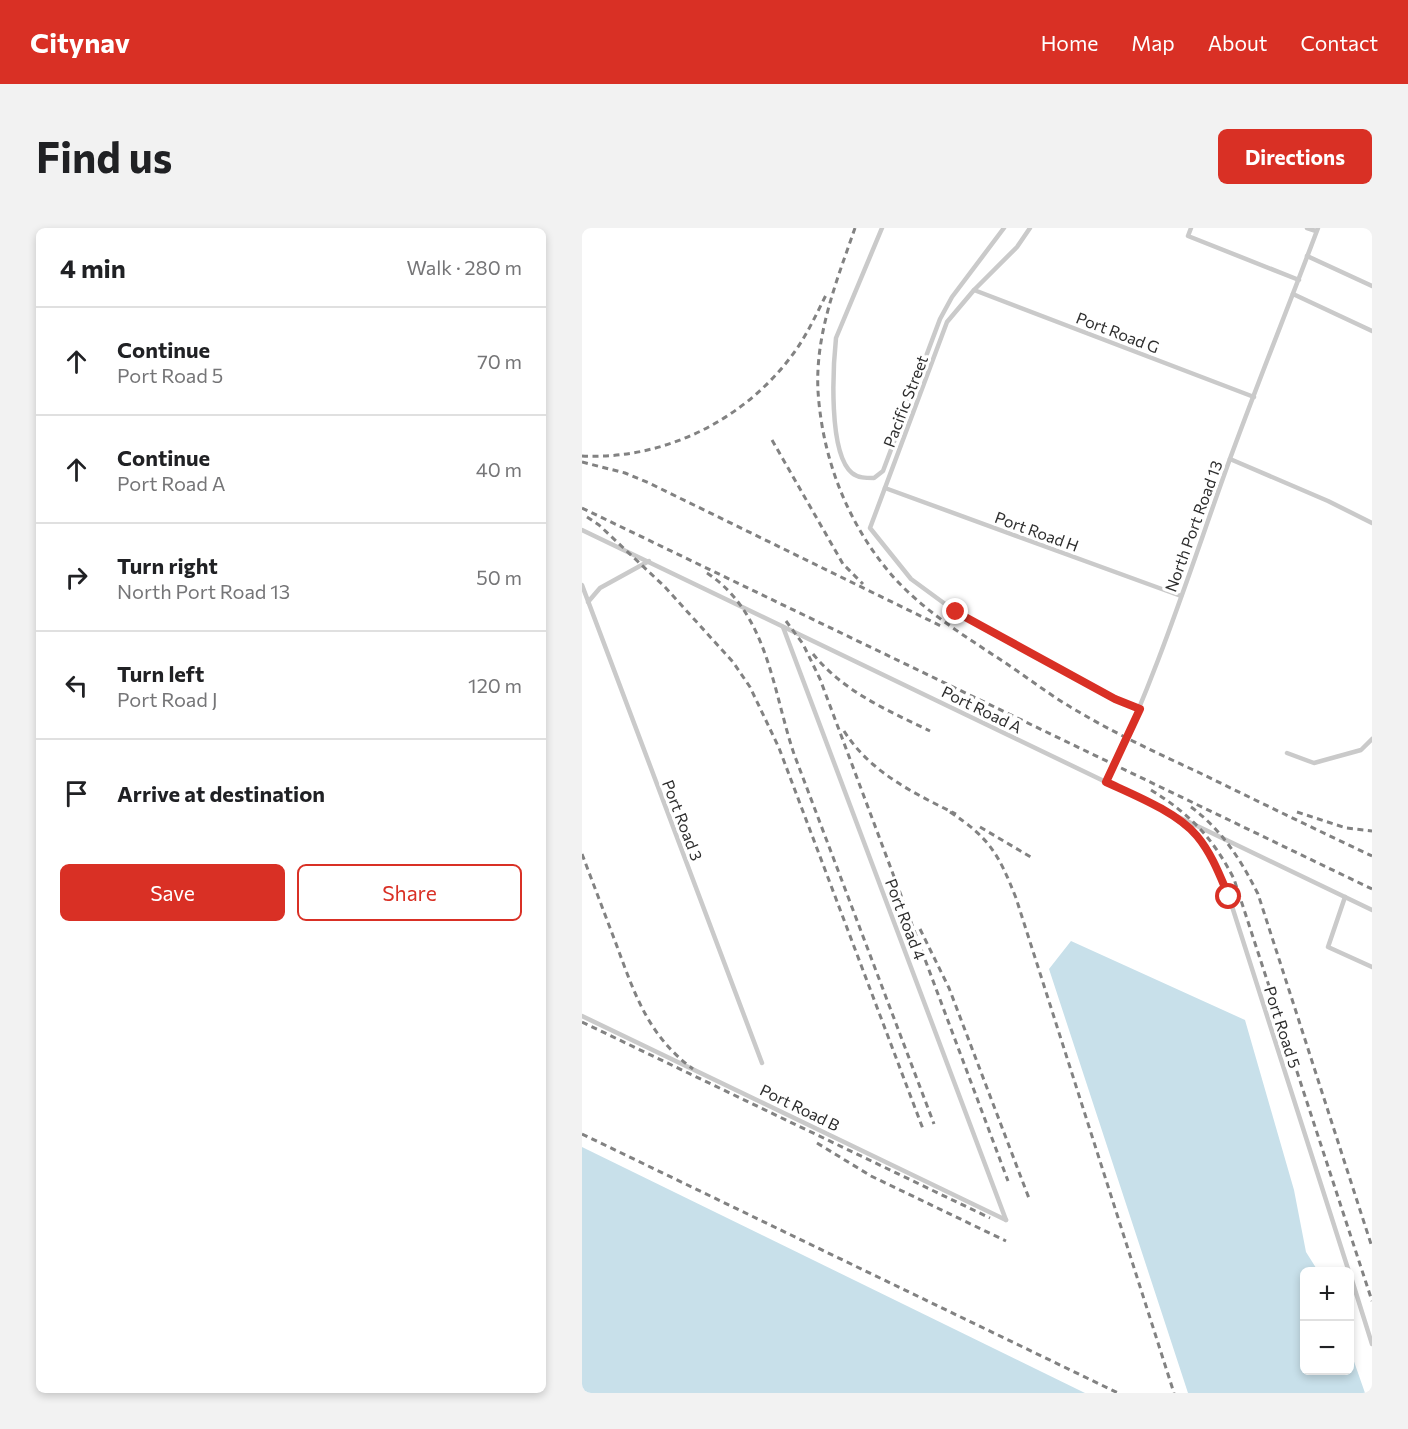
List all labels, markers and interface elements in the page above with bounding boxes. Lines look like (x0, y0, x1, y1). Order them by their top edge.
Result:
text: Citynav (30, 25, 130, 59)
text: Home (1041, 30, 1098, 55)
text: Map (1131, 30, 1175, 55)
text: About (1208, 30, 1267, 55)
text: Contact (1300, 30, 1378, 55)
button: Directions (1218, 129, 1372, 184)
text: Find us (36, 130, 172, 182)
text: 4 min (60, 252, 126, 283)
text: Walk · 280 m (406, 255, 522, 279)
street label: Port Road G (1074, 307, 1162, 357)
text: Continue (117, 336, 210, 363)
icon: ahead (60, 345, 93, 378)
text: 70 m (477, 349, 522, 373)
street label: Pacific Street (879, 352, 931, 450)
text: Port Road 5 (117, 363, 223, 387)
text: Continue (117, 444, 210, 471)
icon: ahead (60, 453, 93, 486)
text: 40 m (476, 457, 522, 481)
street label: North Port Road 13 (1160, 458, 1226, 594)
text: Port Road A (117, 471, 226, 495)
street label: Port Road H (993, 507, 1081, 555)
text: Turn right (117, 552, 218, 579)
icon: right (60, 561, 93, 594)
text: 50 m (476, 565, 522, 589)
text: North Port Road 13 (117, 579, 290, 603)
route end (942, 598, 968, 624)
text: Turn left (117, 660, 204, 687)
icon: left (60, 669, 93, 702)
text: 120 m (468, 673, 522, 697)
street label: Port Road A (939, 681, 1025, 737)
text: Port Road J (117, 687, 218, 711)
icon: arrive (60, 777, 93, 810)
street label: Port Road 3 (659, 777, 707, 863)
text: Arrive at destination (117, 780, 325, 807)
button: Save (60, 864, 285, 921)
button: Share (297, 864, 522, 921)
street label: Port Road 4 (882, 876, 930, 963)
route start (1215, 883, 1241, 909)
street label: Port Road 5 (1261, 984, 1305, 1070)
street label: Port Road B (757, 1080, 843, 1134)
map controls (1300, 1267, 1354, 1375)
button: + (1300, 1267, 1354, 1321)
button: − (1300, 1321, 1354, 1375)

